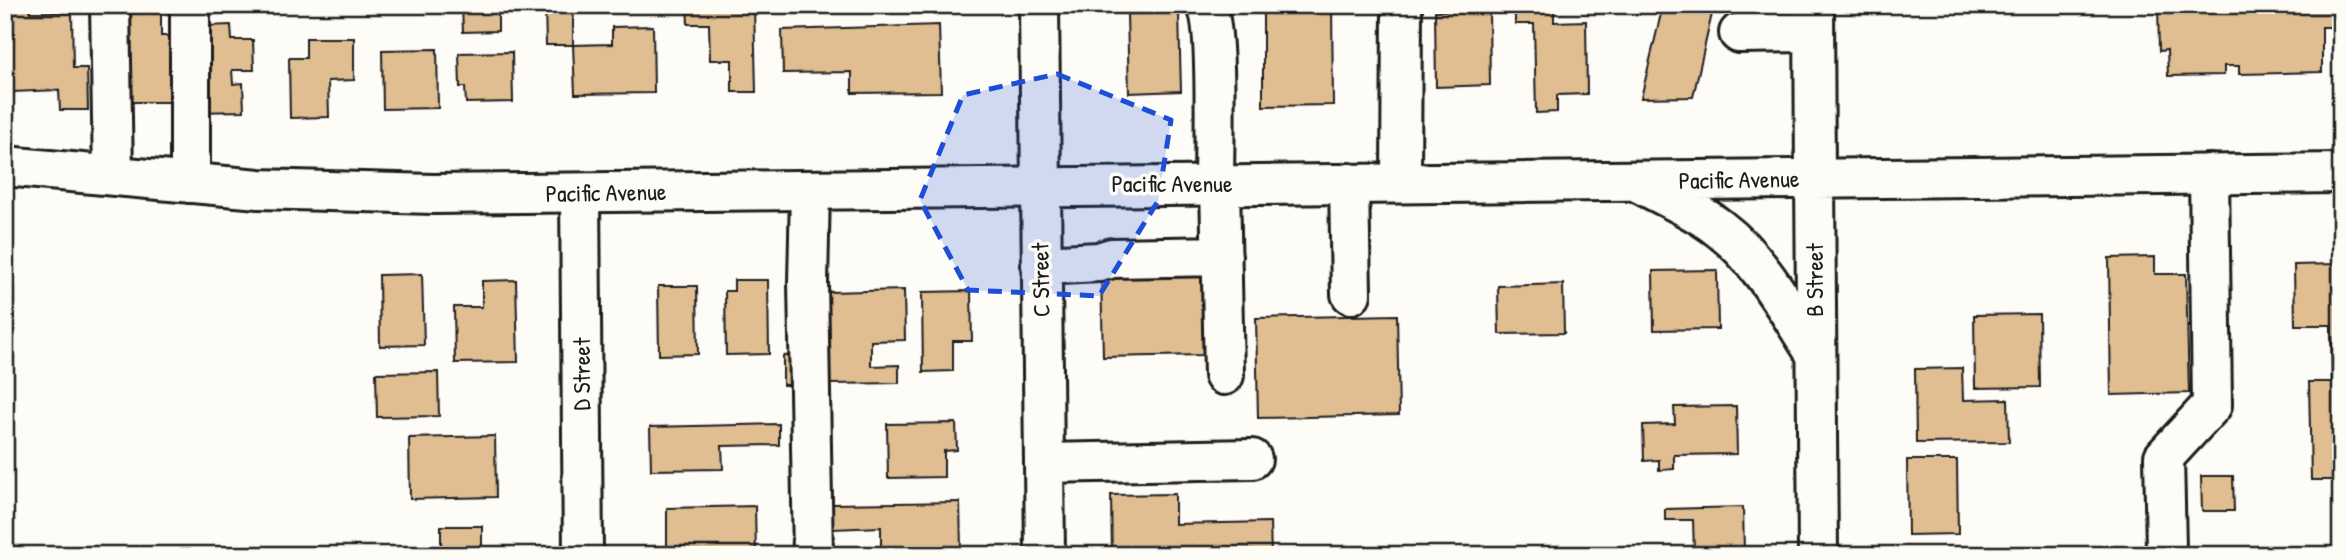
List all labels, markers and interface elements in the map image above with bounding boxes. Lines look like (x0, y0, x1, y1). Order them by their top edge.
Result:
street label: Pacific Avenue (1678, 162, 1800, 196)
street label: Pacific Avenue (1112, 167, 1233, 199)
street label: Pacific Avenue (545, 175, 667, 209)
street label: C Street (1023, 242, 1057, 318)
street label: B Street (1798, 242, 1830, 317)
street label: D Street (565, 337, 597, 410)

